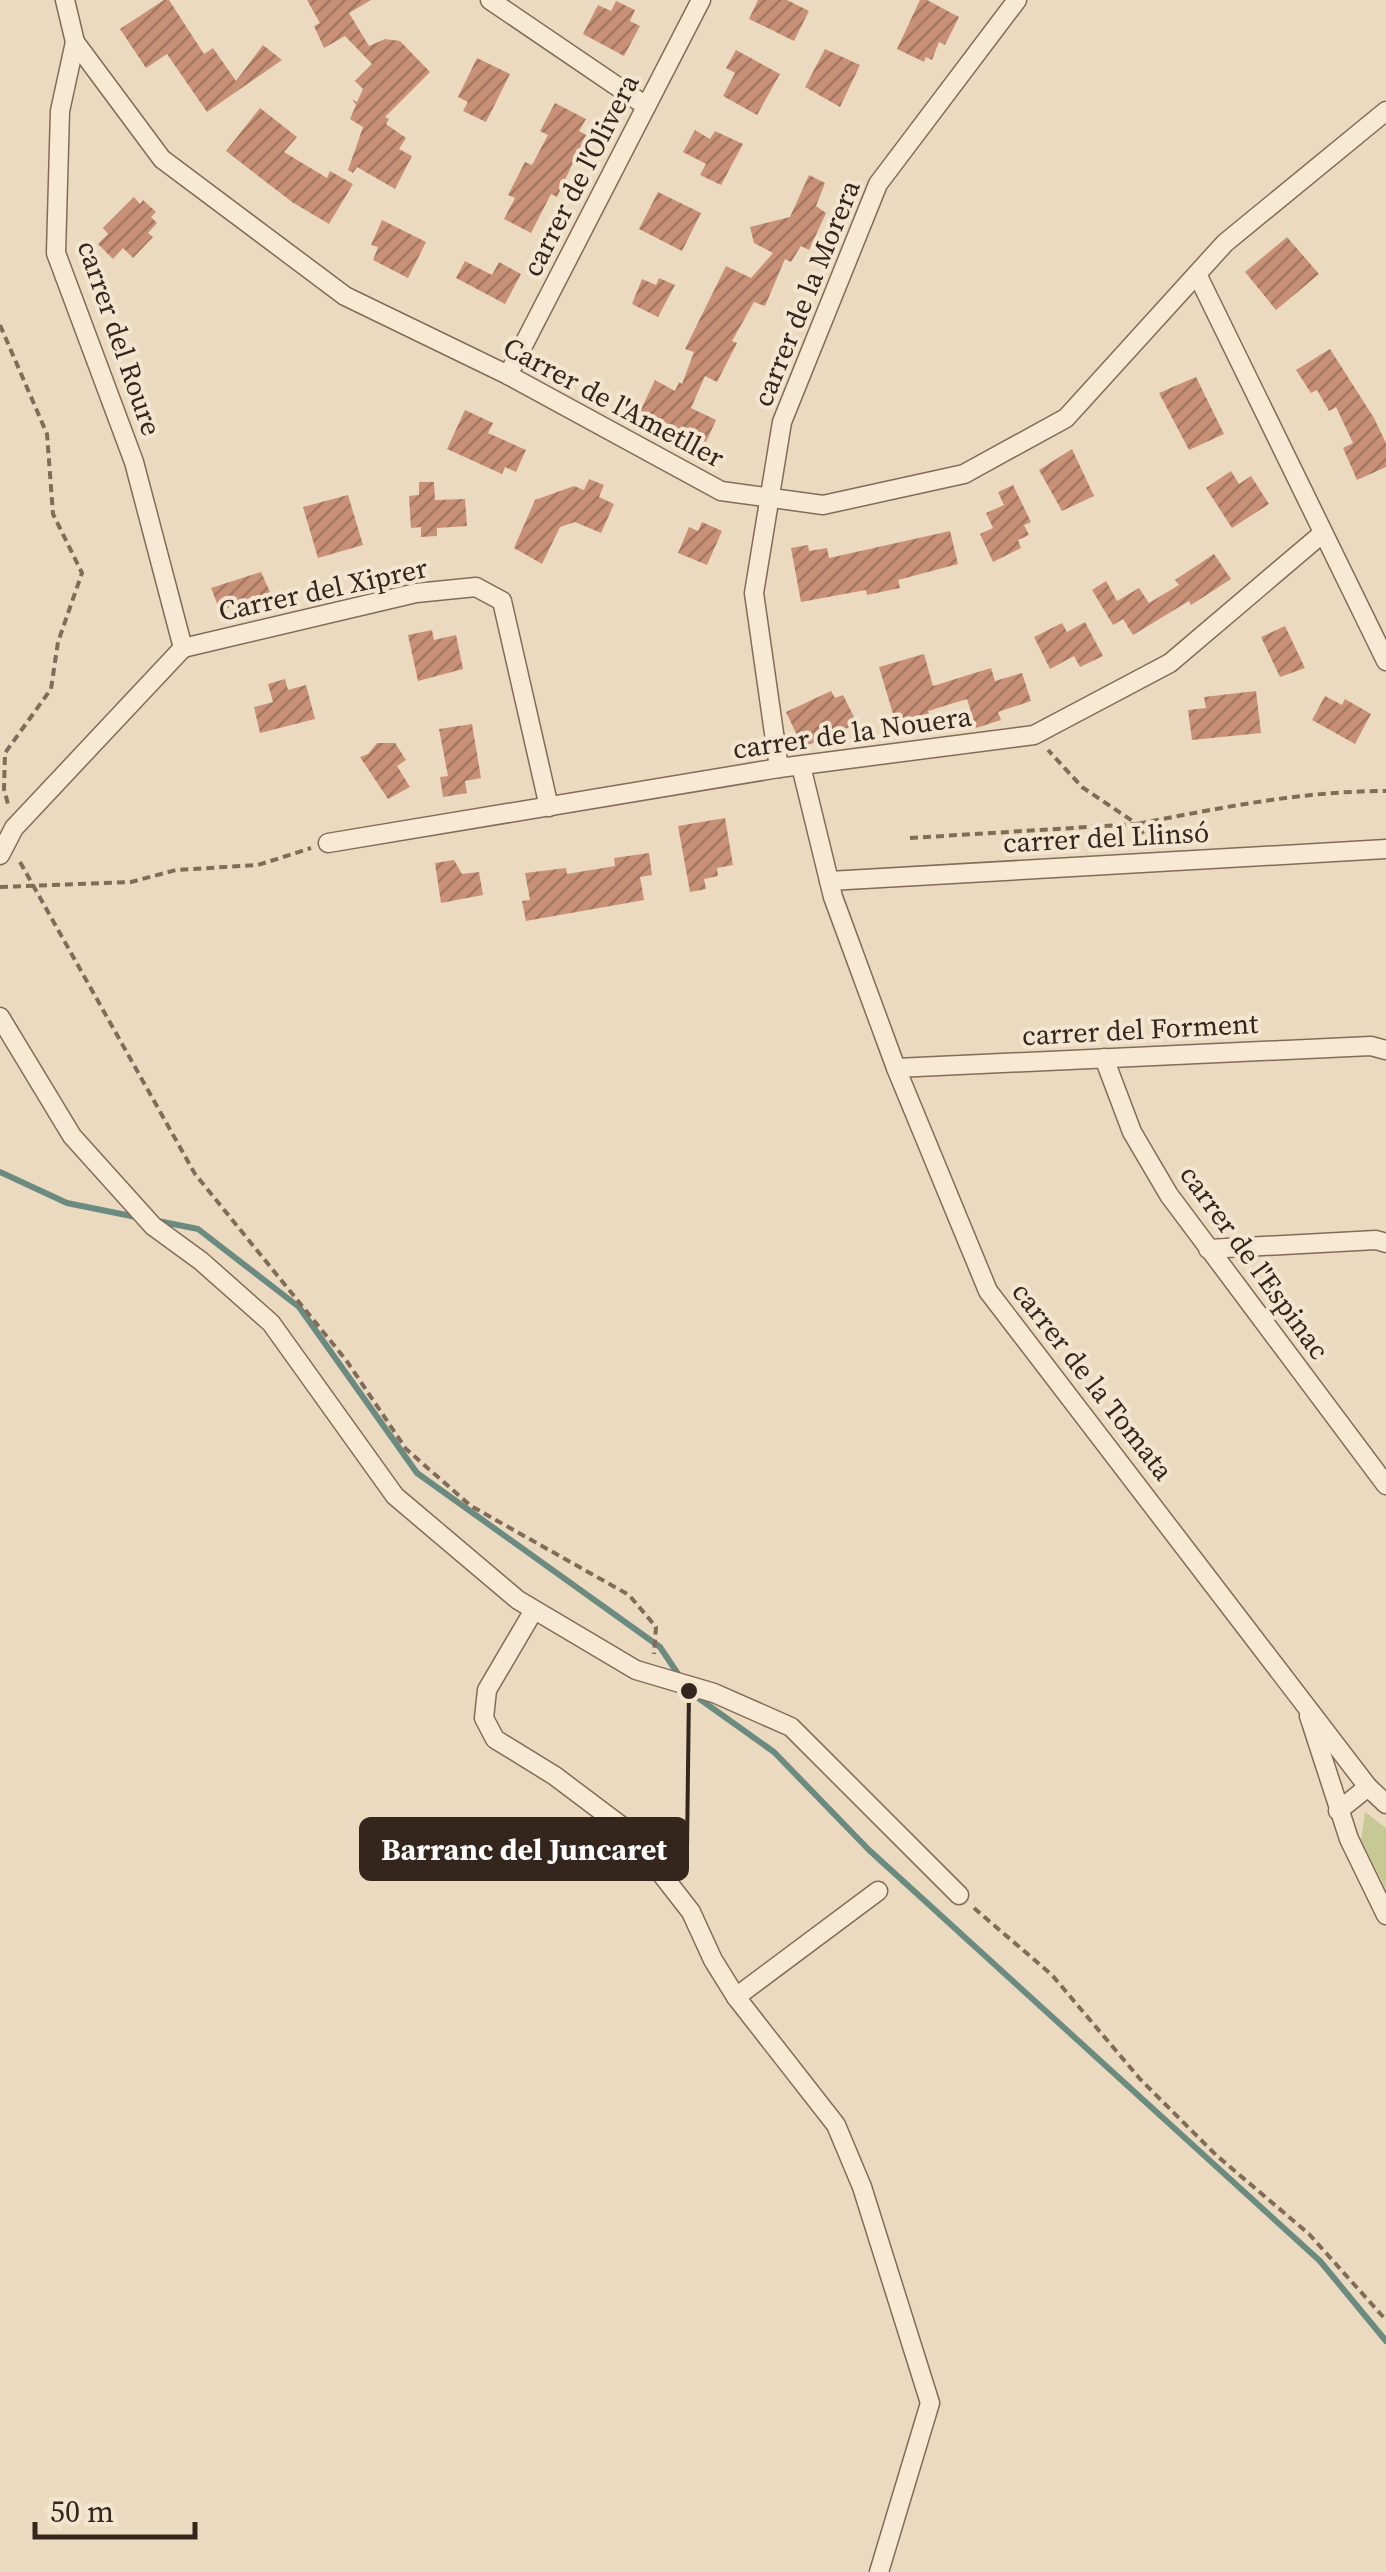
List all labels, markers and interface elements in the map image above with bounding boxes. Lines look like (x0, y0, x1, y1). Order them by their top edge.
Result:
street label: carrer de l'Olivera (513, 67, 648, 283)
street label: carrer de la Morera (743, 173, 869, 412)
street label: carrer del Roure (69, 235, 171, 441)
street label: Carrer de l'Ametller (497, 328, 731, 476)
street label: Carrer del Xiprer (215, 548, 431, 630)
street label: carrer de la Nouera (730, 696, 975, 768)
street label: carrer del Llinsó (1002, 813, 1210, 861)
street label: carrer del Forment (1021, 1004, 1260, 1054)
street label: carrer de l'Espinac (1172, 1157, 1338, 1367)
street label: carrer de la Tomata (1004, 1274, 1183, 1489)
callout: Barranc del Juncaret (361, 1819, 687, 1879)
text: Barranc del Juncaret (381, 1829, 667, 1870)
scale bar (35, 2477, 195, 2539)
text: 50 m (50, 2491, 114, 2532)

